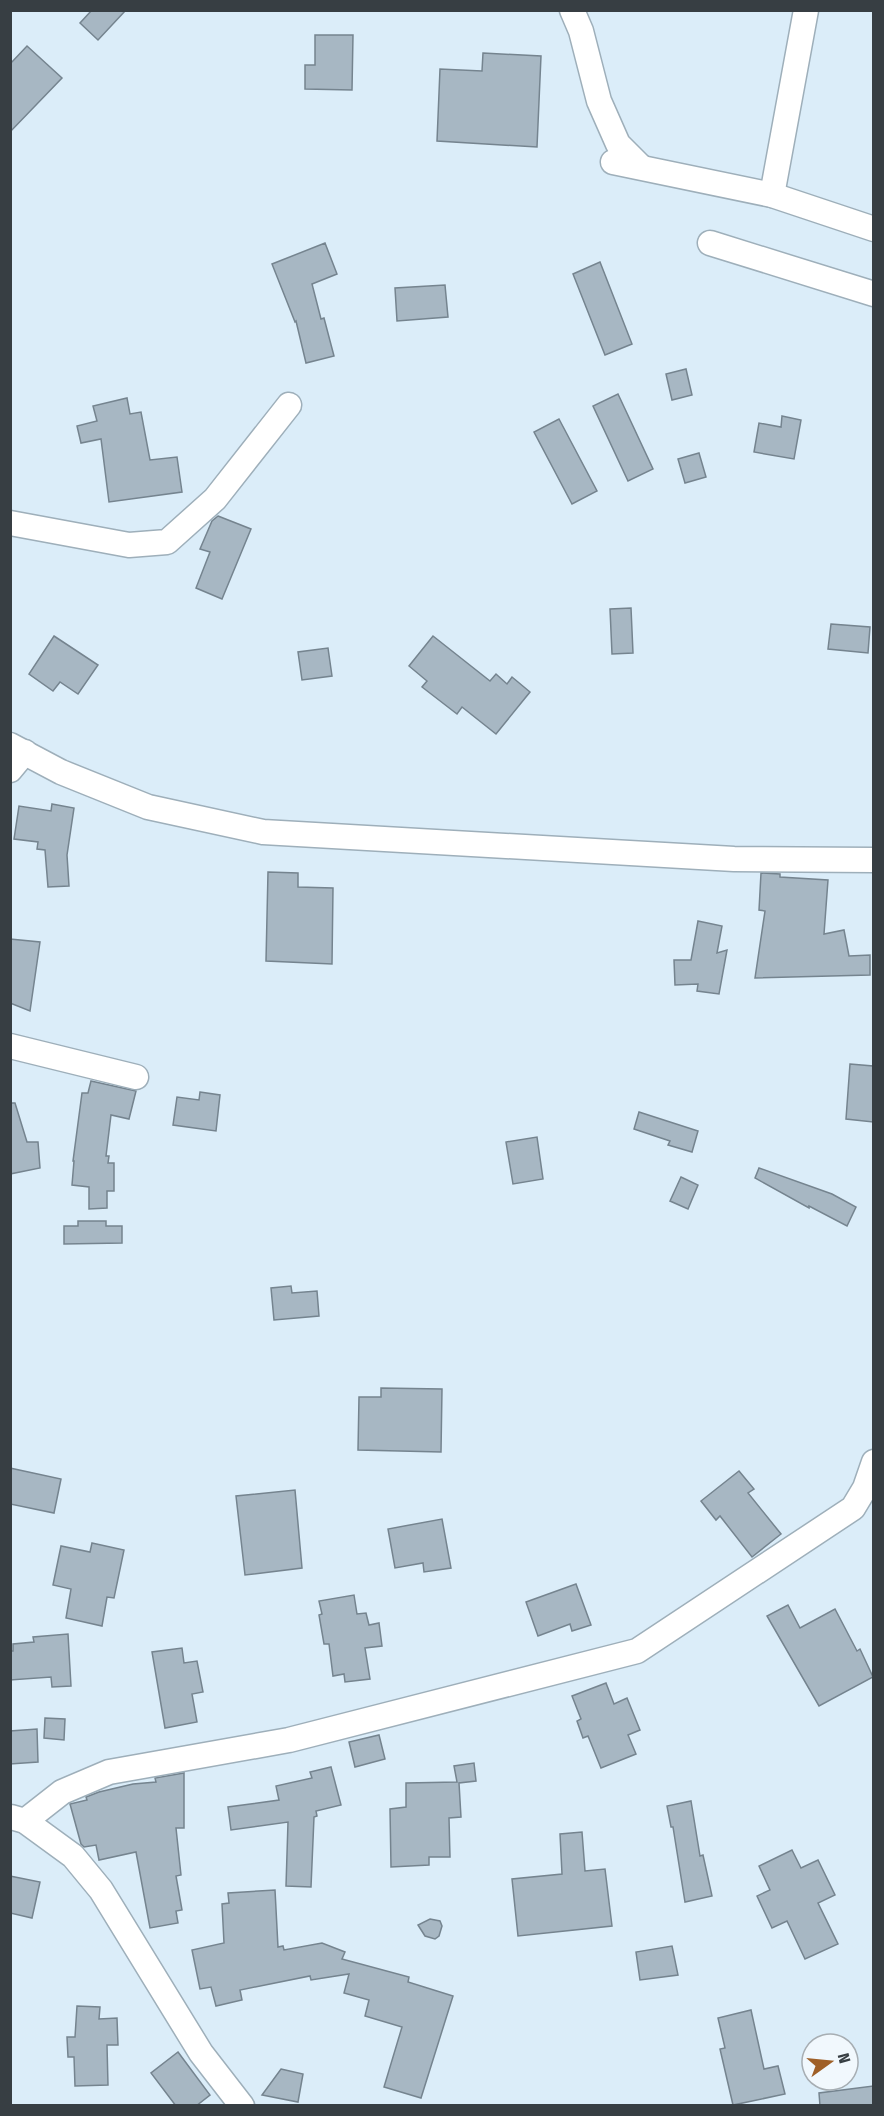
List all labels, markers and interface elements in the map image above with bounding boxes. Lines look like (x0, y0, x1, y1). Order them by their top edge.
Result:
north arrow (800, 2032, 860, 2092)
text: N (834, 2051, 854, 2065)

